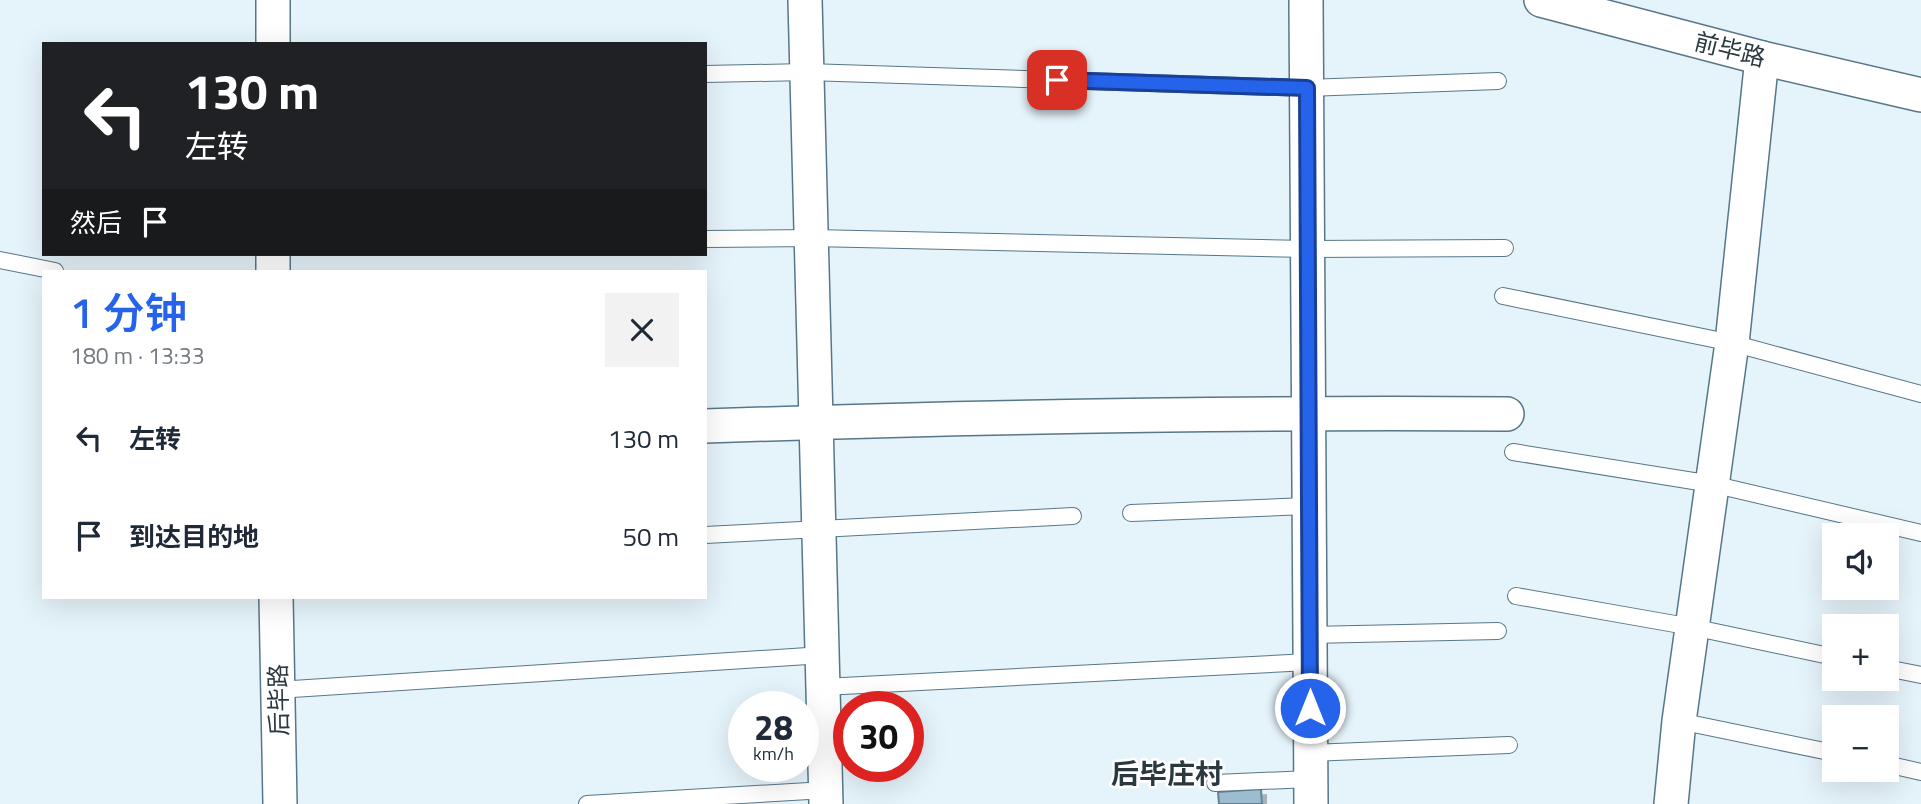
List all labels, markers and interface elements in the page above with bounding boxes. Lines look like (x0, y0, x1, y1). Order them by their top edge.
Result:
street label: 前毕路 (1691, 23, 1769, 75)
pin (1027, 50, 1087, 110)
text: 130 m (185, 53, 319, 128)
icon: arrive (1038, 61, 1076, 99)
icon: left (70, 70, 161, 161)
text: 左转 (185, 122, 249, 170)
text: 然后 (70, 203, 122, 242)
icon: arrive (136, 203, 174, 241)
text: 1 分钟 (70, 280, 187, 344)
button: close (605, 293, 679, 367)
text: 180 m · 13:33 (70, 338, 205, 373)
icon: left (70, 419, 108, 457)
text: 左转 (129, 419, 181, 458)
text: 130 m (608, 419, 679, 458)
icon: arrive (70, 517, 108, 555)
text: 到达目的地 (129, 517, 259, 556)
text: 50 m (622, 517, 679, 556)
map controls (1822, 523, 1899, 782)
button: sound (1822, 523, 1899, 600)
button: + (1822, 614, 1899, 691)
street label: 后毕路 (259, 664, 297, 736)
position arrow (1273, 671, 1347, 745)
speed limit sign: 30 (833, 691, 924, 782)
text: 28 (754, 700, 793, 754)
button: − (1822, 705, 1899, 782)
text: km/h (753, 740, 794, 767)
district label: 后毕庄村 (1111, 752, 1223, 795)

